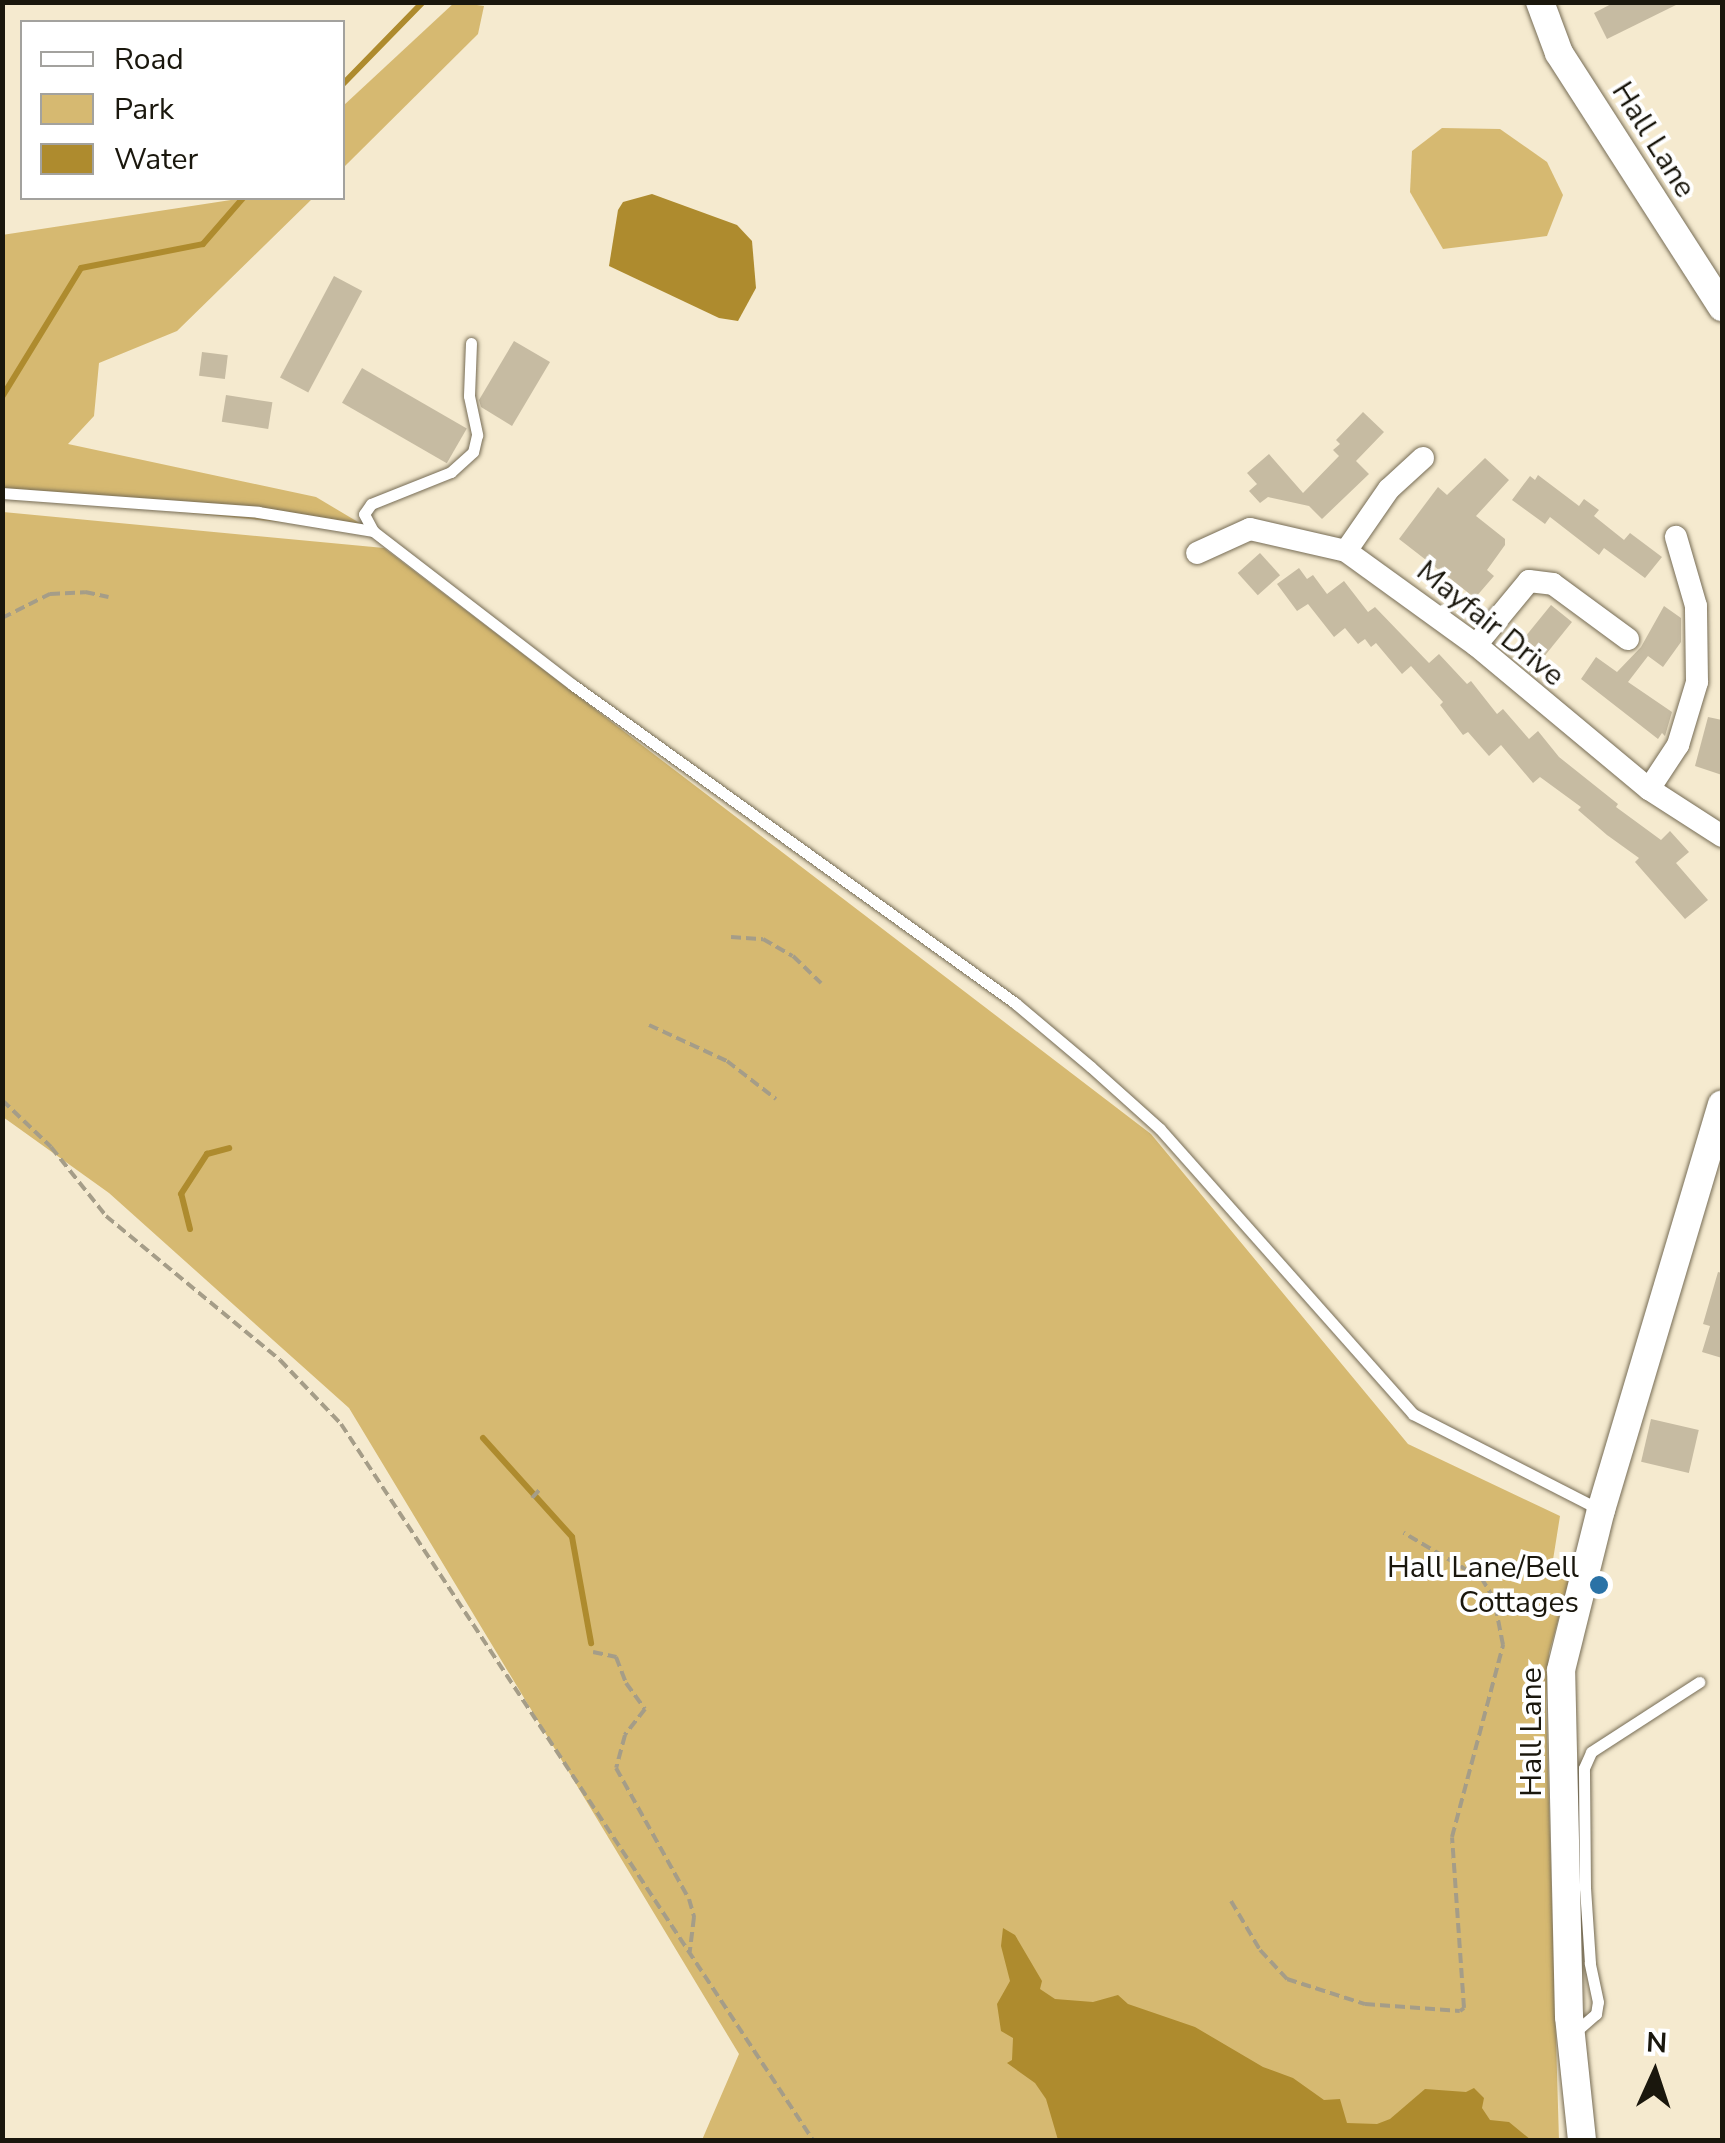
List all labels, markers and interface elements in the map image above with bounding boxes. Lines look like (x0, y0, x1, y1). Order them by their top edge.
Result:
legend (20, 20, 345, 200)
text: Road (114, 39, 184, 80)
street label: Hall Lane (1603, 76, 1703, 204)
text: Park (114, 89, 174, 130)
text: Water (114, 139, 198, 180)
street label: Mayfair Drive (1409, 554, 1571, 694)
place label: Hall Lane/Bell Cottages (1387, 1550, 1579, 1620)
marker: Hall Lane/Bell Cottages (1588, 1574, 1610, 1596)
street label: Hall Lane (1514, 1667, 1550, 1797)
north arrow (1605, 2023, 1705, 2123)
text: N (1645, 2024, 1668, 2063)

